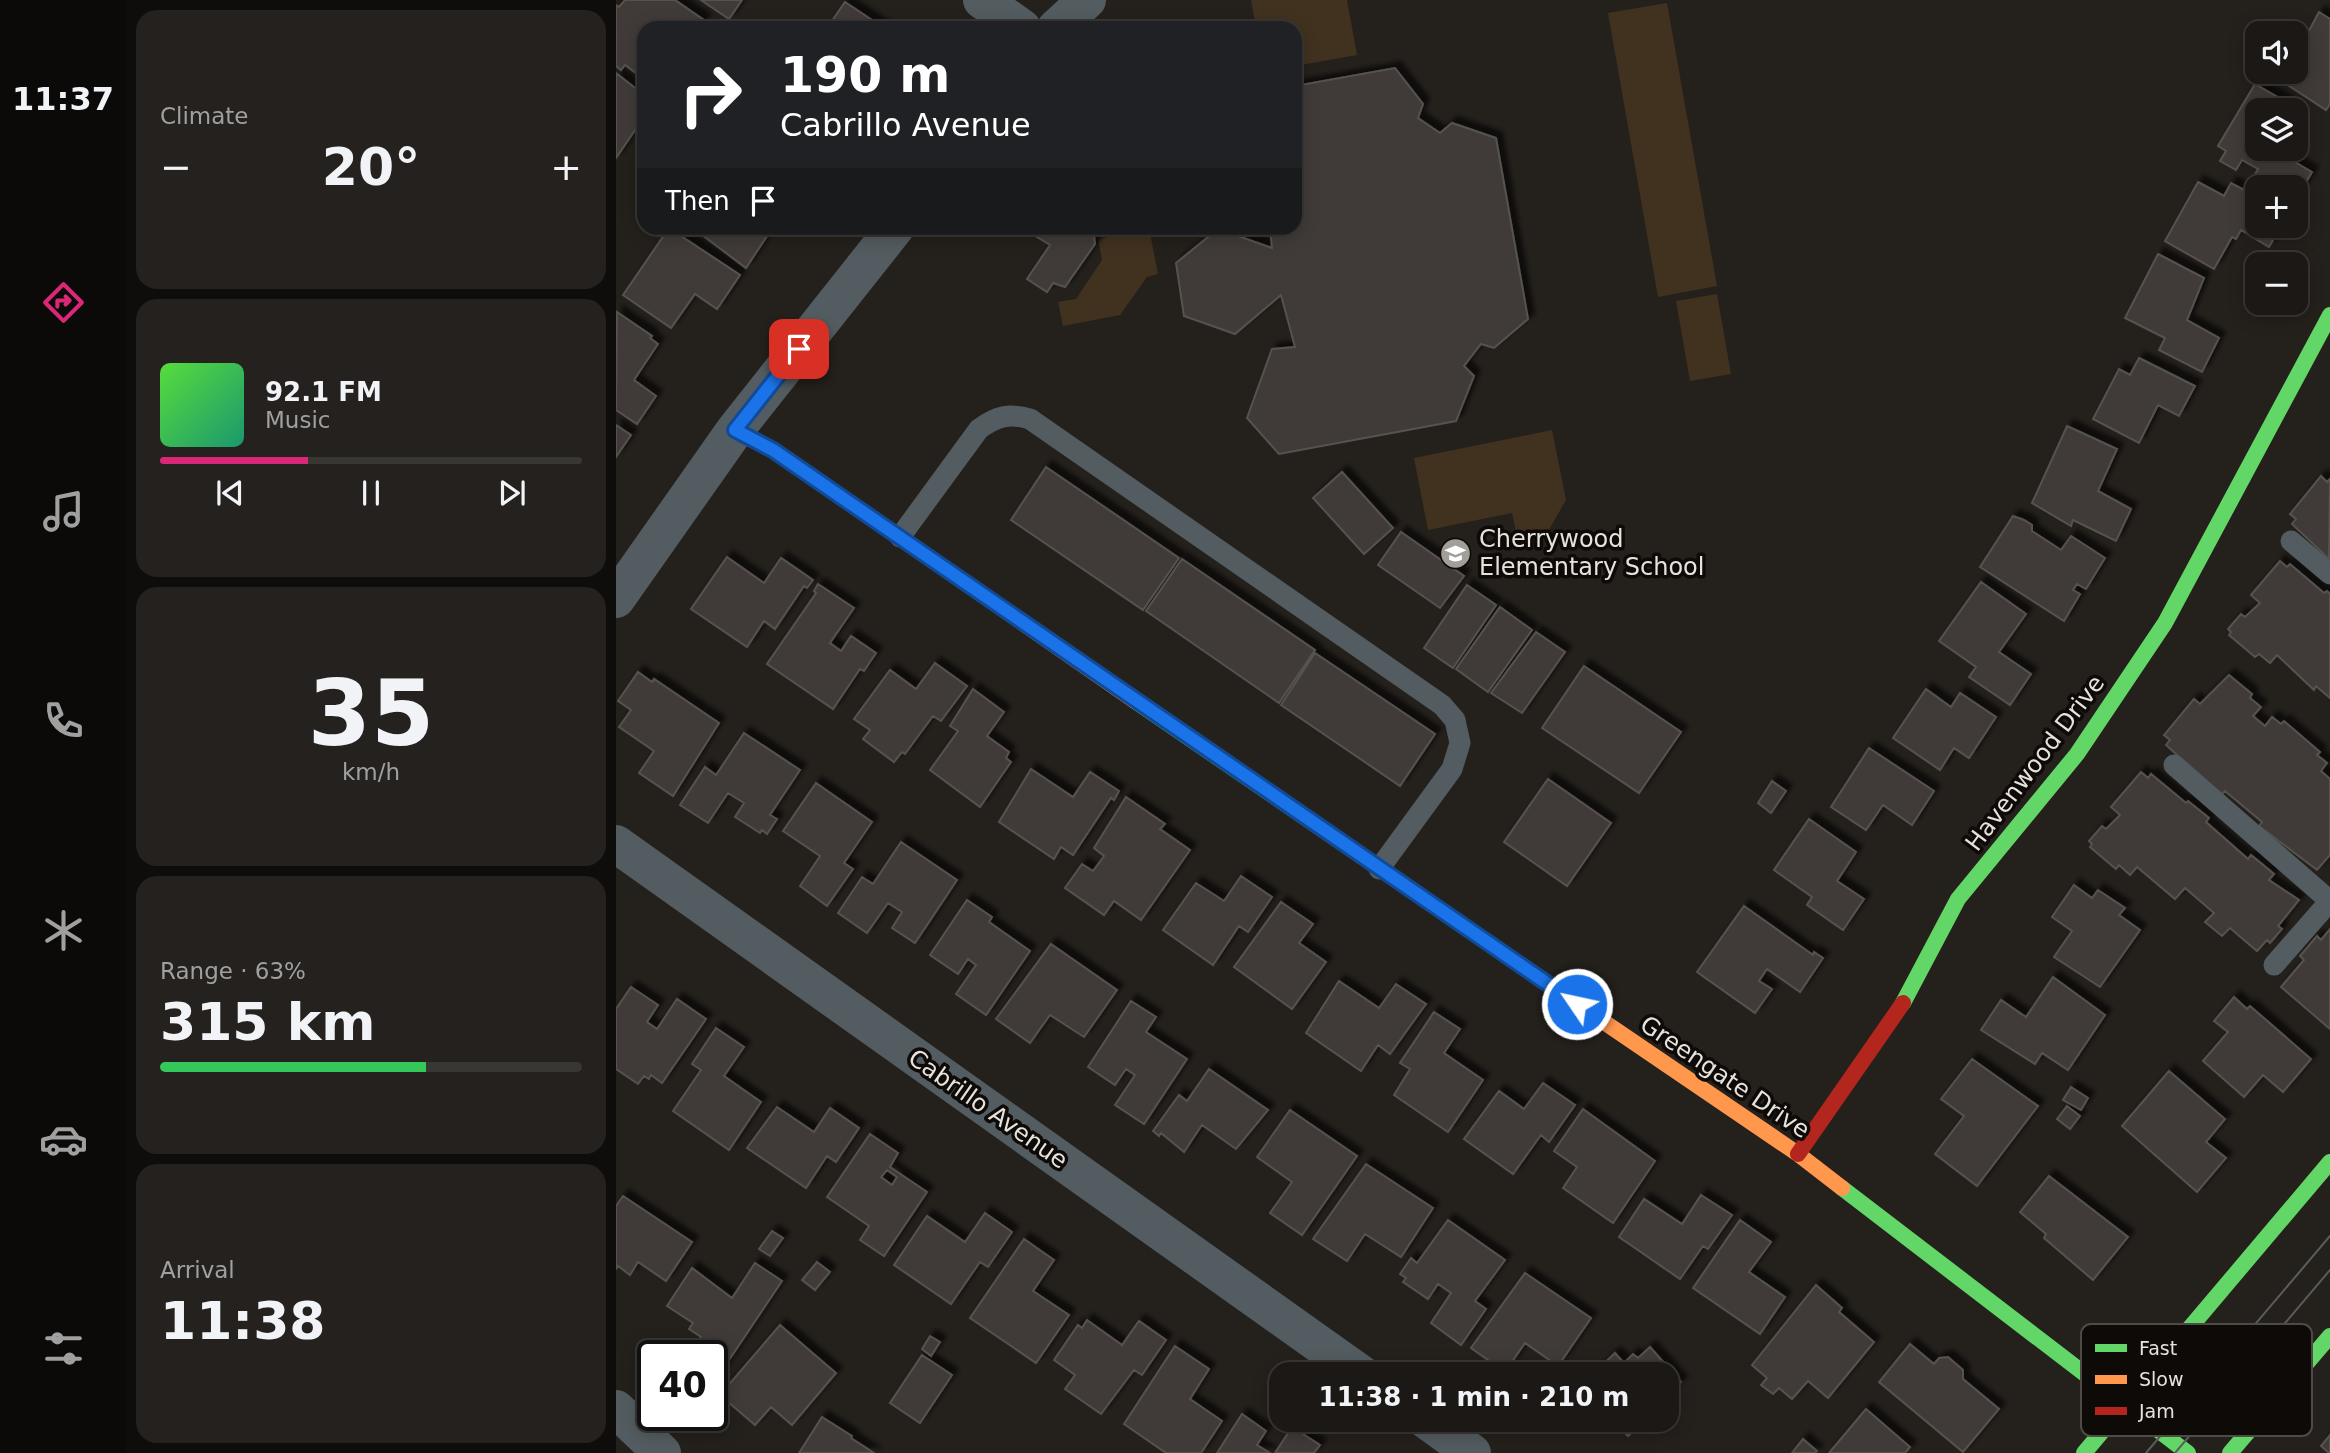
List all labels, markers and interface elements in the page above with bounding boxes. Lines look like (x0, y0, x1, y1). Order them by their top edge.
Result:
map controls (2245, 21, 2308, 315)
button: sound (2245, 21, 2308, 84)
text: 190 m (780, 47, 950, 104)
icon: right (665, 49, 756, 140)
text: 11:37 (12, 80, 114, 118)
button: layers (2245, 98, 2308, 161)
text: Climate (160, 103, 249, 129)
text: Cabrillo Avenue (780, 106, 1031, 144)
text: 20° (322, 137, 420, 197)
text: − (160, 145, 192, 189)
text: + (550, 145, 582, 189)
button: + (2245, 175, 2308, 238)
icon: arrive (744, 182, 782, 220)
text: Then (665, 186, 730, 216)
button: − (2245, 252, 2308, 315)
icon: directions (39, 278, 88, 327)
pin (769, 319, 829, 379)
icon: arrive (780, 330, 818, 368)
text: 92.1 FM (265, 377, 382, 407)
text: Music (265, 407, 330, 433)
icon: previous (211, 474, 249, 512)
icon: pause (352, 474, 390, 512)
icon: next (493, 474, 531, 512)
icon: music (39, 487, 88, 536)
place label: Cherrywood Elementary School (1479, 525, 1704, 581)
school or university icon: Cherrywood Elementary School (1439, 536, 1473, 570)
text: 35 (308, 661, 434, 766)
street label: Havenwood Drive (1960, 670, 2110, 856)
icon: phone (39, 696, 88, 745)
text: km/h (342, 759, 400, 785)
icon: climate (39, 906, 88, 955)
text: Range · 63% (160, 958, 306, 984)
position arrow (1540, 967, 1614, 1041)
text: 315 km (160, 992, 375, 1052)
street label: Greengate Drive (1635, 1010, 1815, 1144)
street label: Cabrillo Avenue (903, 1044, 1073, 1174)
icon: car (39, 1115, 88, 1164)
text: Arrival (160, 1257, 235, 1283)
text: 11:38 (160, 1291, 326, 1351)
icon: filters (39, 1324, 88, 1373)
legend (2081, 1324, 2312, 1436)
text: Fast (2139, 1337, 2177, 1359)
speed limit sign: 40 (637, 1340, 728, 1431)
text: Slow (2139, 1368, 2184, 1390)
text: 11:38 · 1 min · 210 m (1319, 1382, 1629, 1412)
text: Jam (2138, 1400, 2175, 1422)

